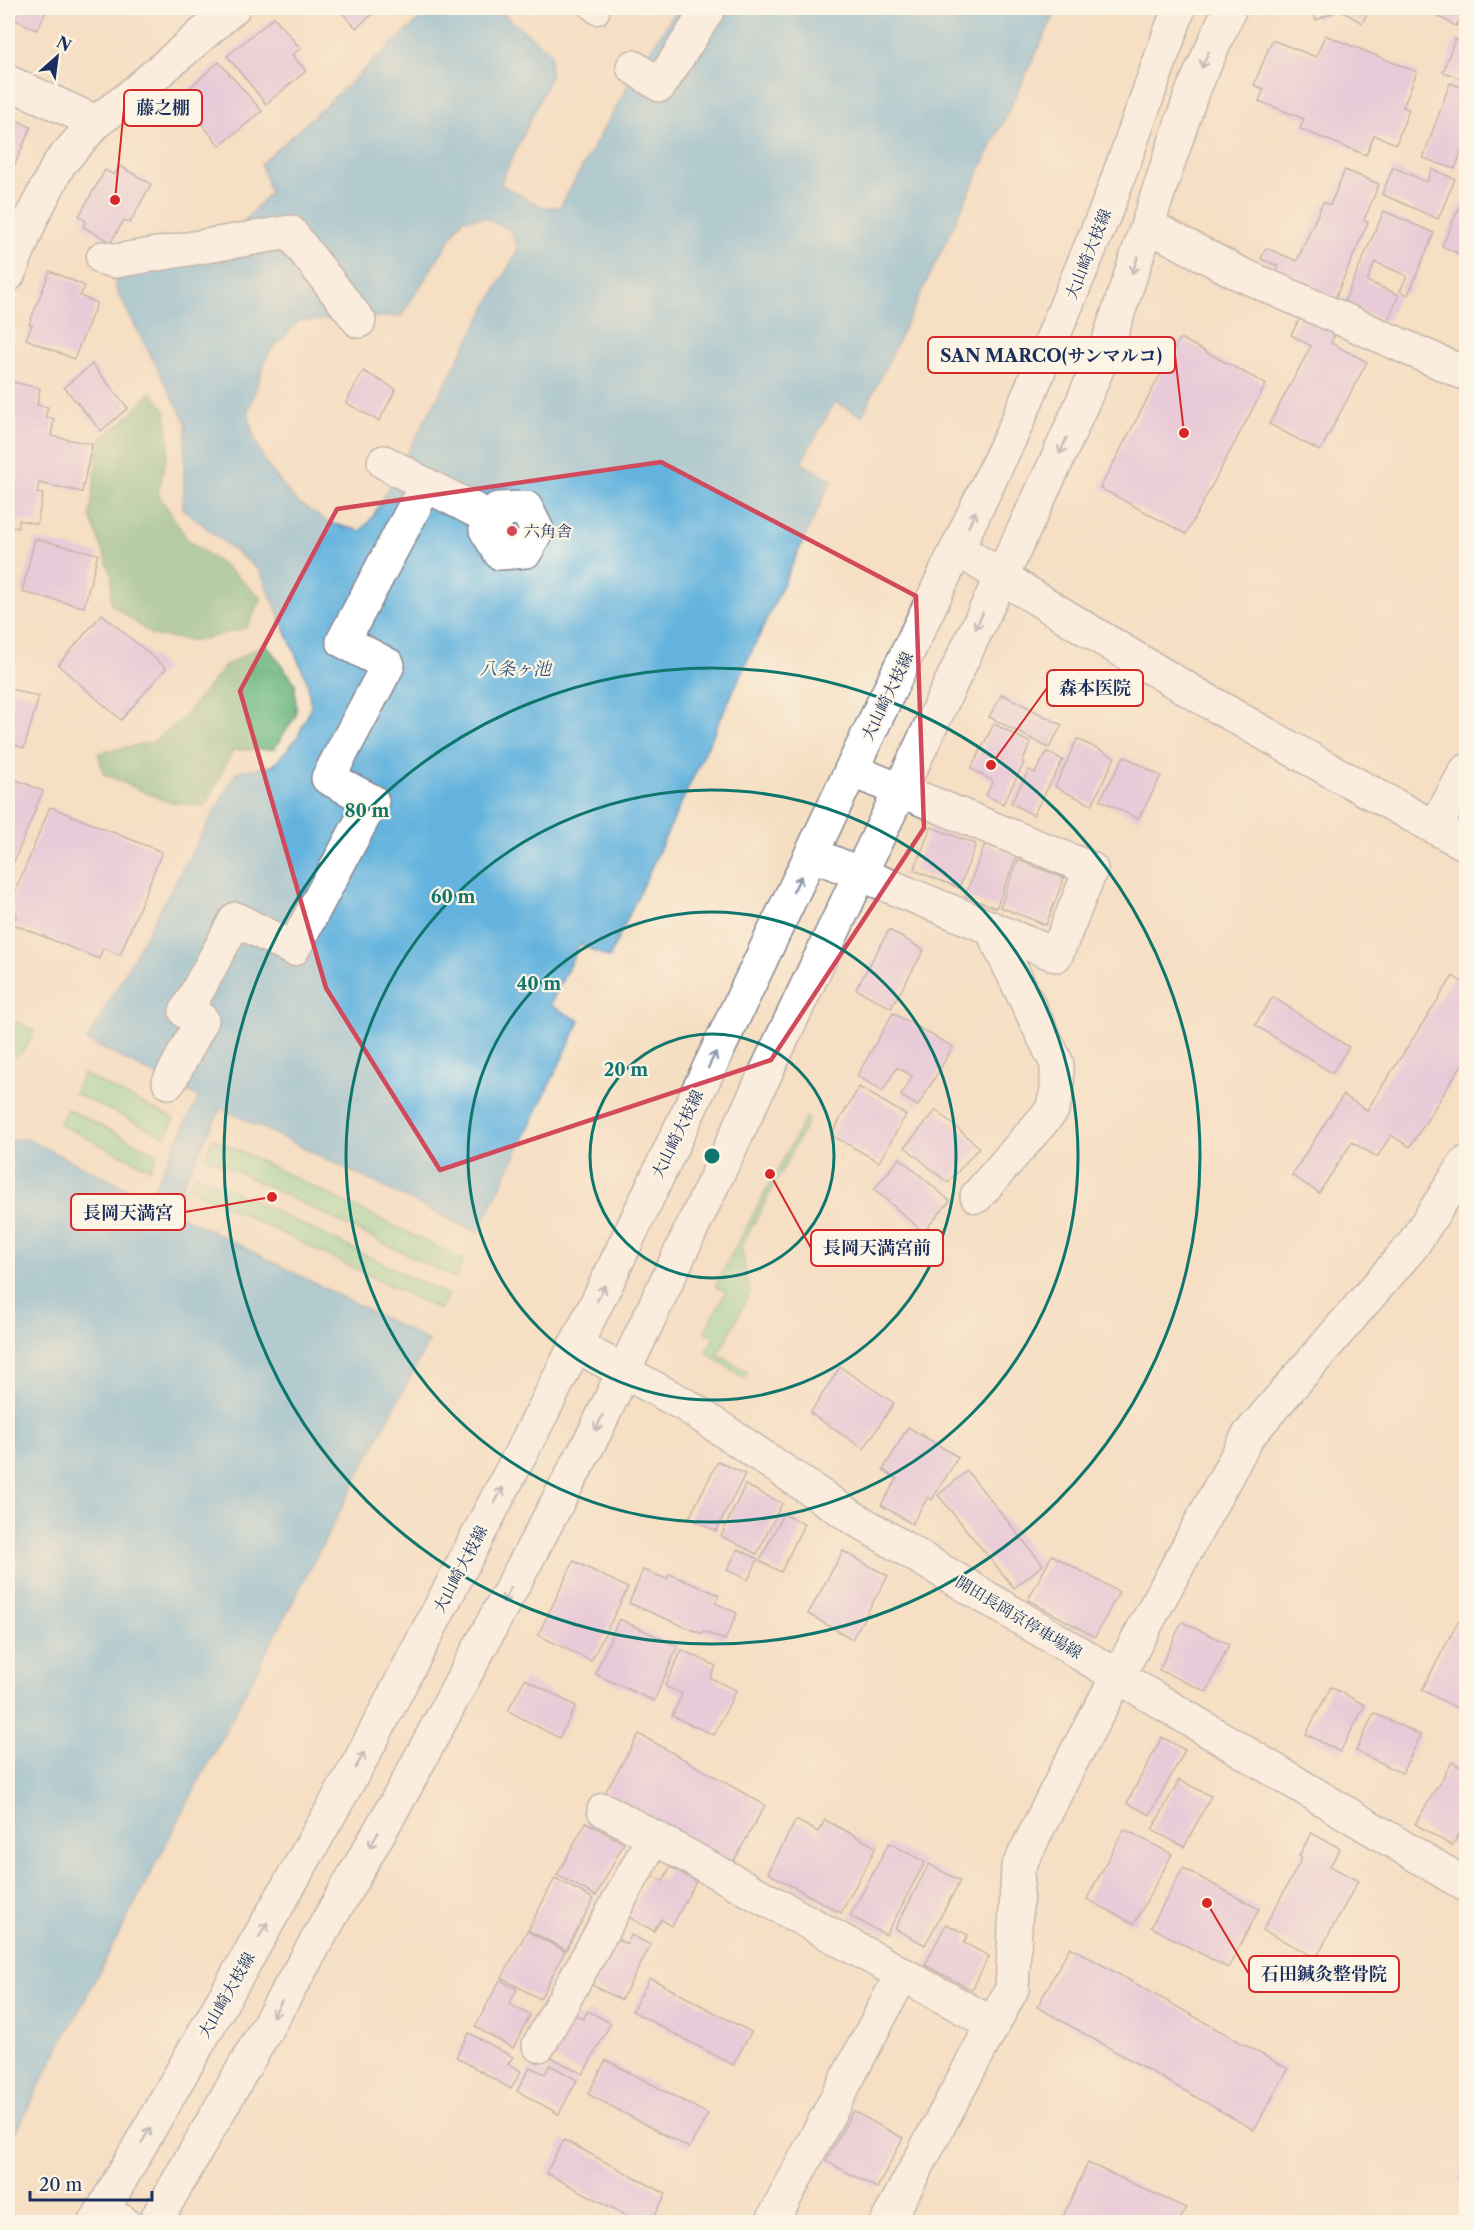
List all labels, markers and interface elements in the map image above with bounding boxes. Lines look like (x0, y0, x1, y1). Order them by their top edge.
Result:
north arrow (27, 27, 87, 87)
text: N (53, 32, 75, 56)
one-way arrow (1199, 51, 1210, 69)
callout: 藤之棚 (124, 90, 202, 126)
text: 藤之棚 (136, 97, 190, 119)
street label: 大山崎大枝線 (1061, 206, 1115, 302)
one-way arrow (1129, 255, 1140, 274)
callout: SAN MARCO(サンマルコ) (928, 337, 1175, 373)
text: SAN MARCO(サンマルコ) (940, 345, 1162, 367)
one-way arrow (1057, 436, 1068, 454)
one-way arrow (967, 511, 979, 529)
place label: 六角舎 (524, 521, 572, 541)
marker: 六角舎 (505, 524, 519, 538)
one-way arrow (973, 612, 984, 630)
street label: 大山崎大枝線 (857, 648, 917, 744)
water label: 八条ヶ池 (479, 658, 553, 680)
callout: 森本医院 (1047, 670, 1143, 706)
text: 森本医院 (1059, 677, 1131, 699)
text: 80 m (344, 800, 390, 822)
one-way arrow (792, 876, 804, 894)
text: 60 m (431, 886, 475, 908)
text: 40 m (517, 973, 561, 995)
one-way arrow (707, 1051, 719, 1069)
text: 20 m (604, 1059, 648, 1081)
street label: 大山崎大枝線 (647, 1086, 707, 1182)
centre of rings (702, 1146, 722, 1166)
callout: 長岡天満宮 (71, 1194, 185, 1230)
text: 長岡天満宮 (83, 1202, 173, 1224)
callout: 長岡天満宮前 (811, 1230, 943, 1266)
text: 長岡天満宮前 (823, 1237, 931, 1259)
one-way arrow (596, 1284, 607, 1302)
one-way arrow (592, 1414, 603, 1432)
one-way arrow (494, 1486, 505, 1504)
street label: 大山崎大枝線 (429, 1522, 491, 1616)
street label: 開田長岡京停車場線 (952, 1571, 1086, 1663)
one-way arrow (501, 1586, 513, 1603)
one-way arrow (354, 1752, 366, 1769)
one-way arrow (368, 1831, 380, 1848)
one-way arrow (258, 1922, 270, 1939)
street label: 大山崎大枝線 (193, 1948, 259, 2042)
callout: 石田鍼灸整骨院 (1249, 1956, 1399, 1992)
text: 石田鍼灸整骨院 (1261, 1963, 1387, 1985)
one-way arrow (271, 2000, 282, 2018)
one-way arrow (140, 2127, 152, 2144)
scale bar (30, 2164, 152, 2202)
text: 20 m (39, 2174, 83, 2196)

